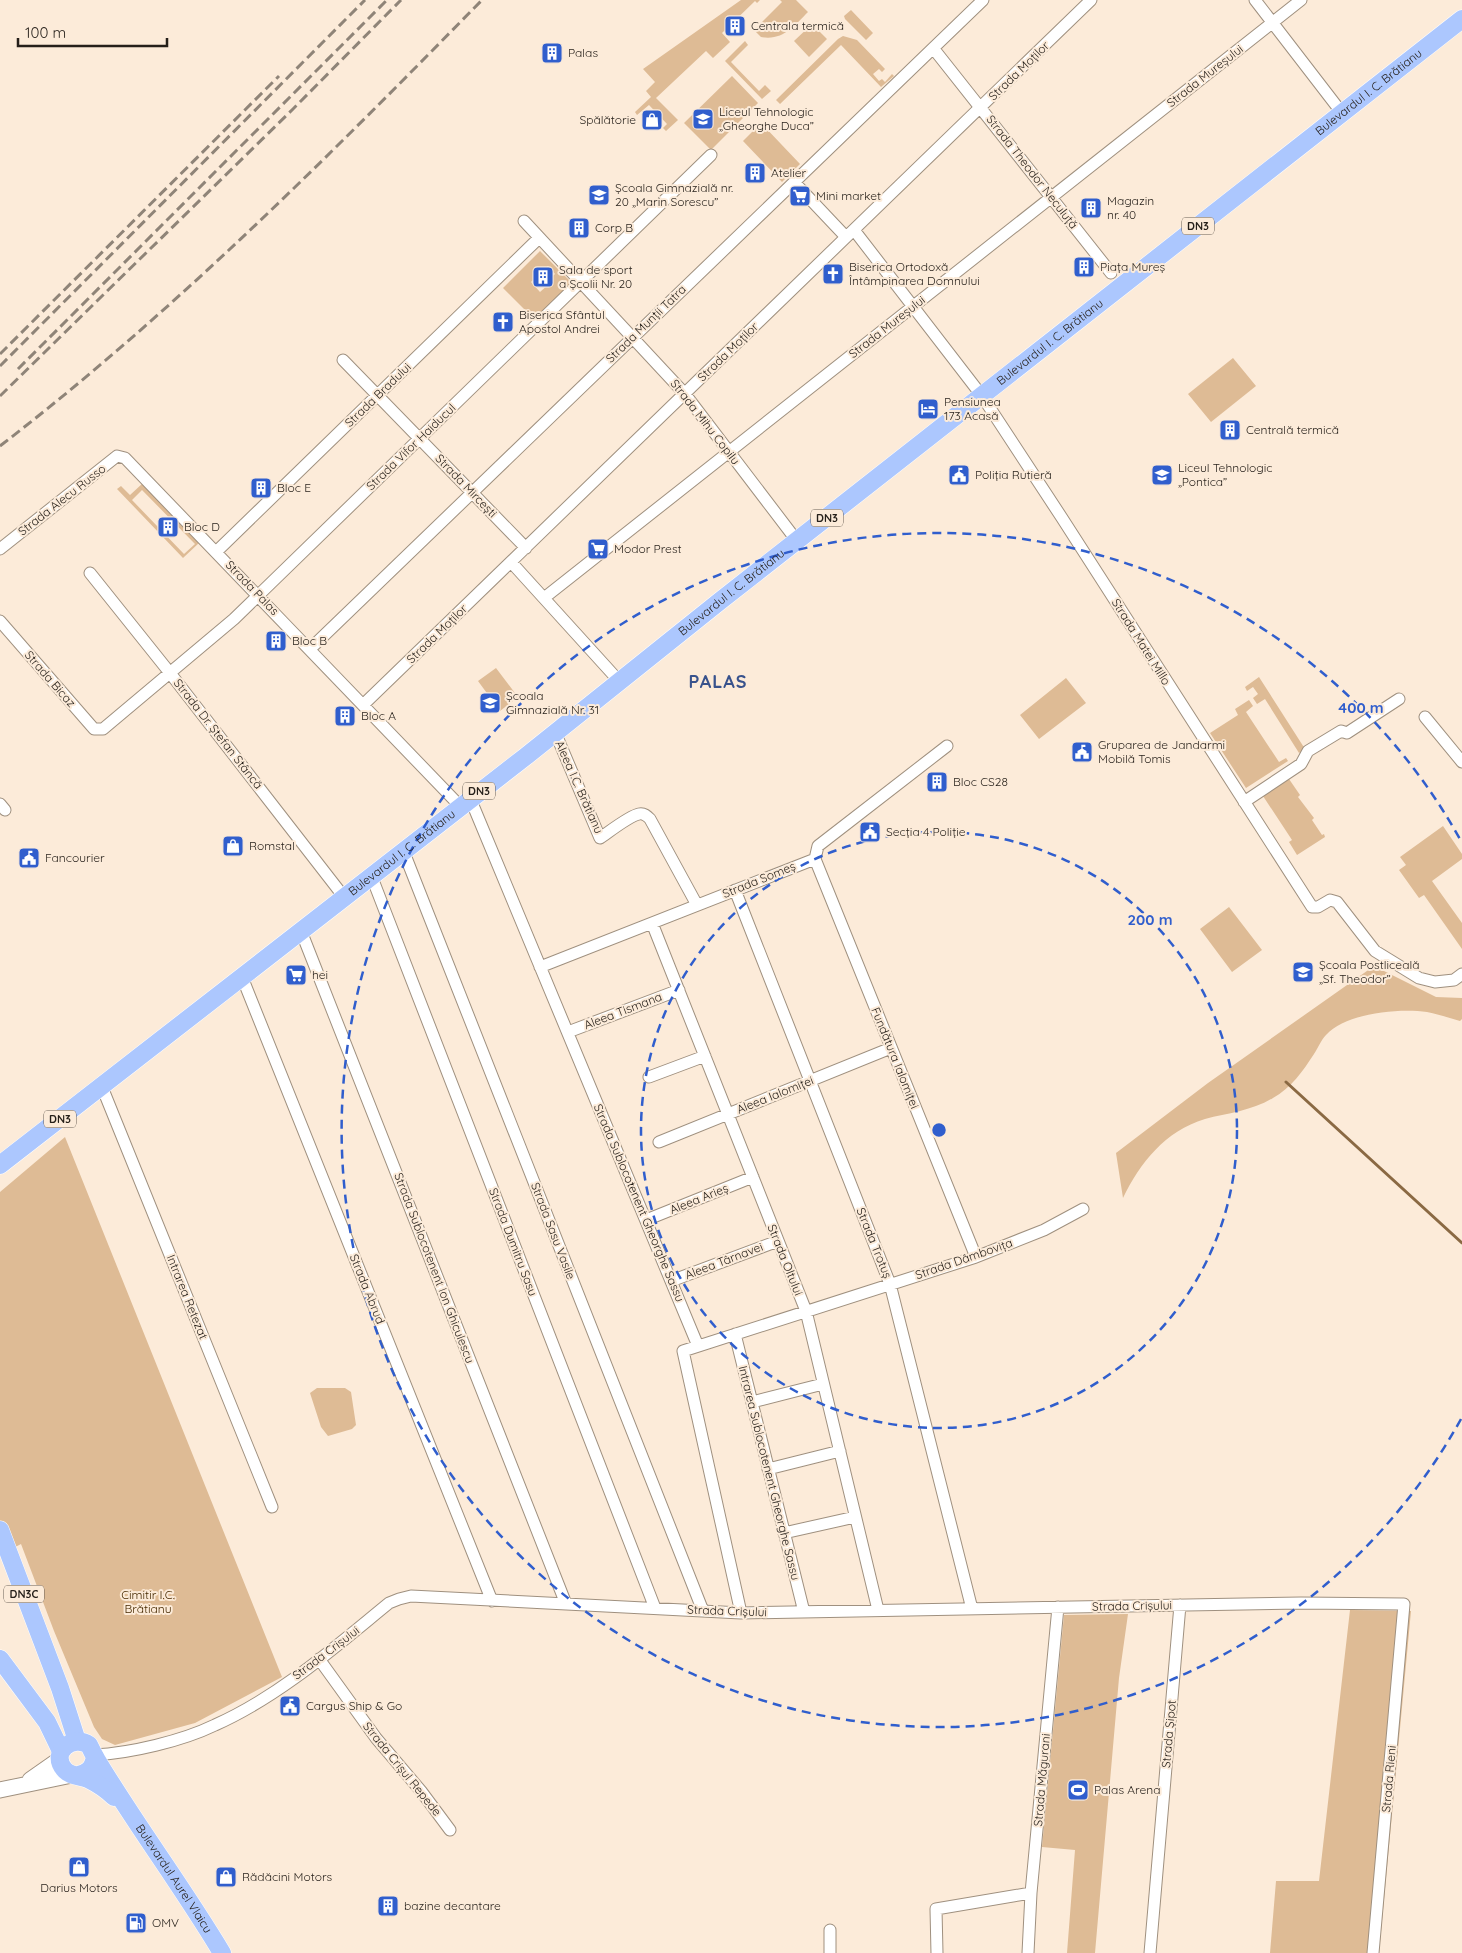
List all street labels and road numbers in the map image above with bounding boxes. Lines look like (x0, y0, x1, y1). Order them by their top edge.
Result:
street label: Strada Moților (985, 38, 1052, 103)
street label: Strada Mureșului (1163, 41, 1246, 110)
street label: Bulevardul I. C. Brătianu (1312, 45, 1425, 138)
street label: Strada Theodor Neculuță (983, 112, 1082, 232)
road number: DN3 (1182, 218, 1214, 235)
street label: Strada Munții Tatra (602, 282, 689, 366)
street label: Strada Mureșului (845, 292, 928, 361)
street label: Bulevardul I. C. Brătianu (993, 295, 1106, 388)
street label: Strada Moților (694, 319, 761, 384)
street label: Strada Bradului (341, 359, 414, 430)
street label: Strada Mihu Copilu (667, 376, 743, 467)
street label: Strada Vifor Haiducul (363, 400, 458, 493)
street label: Strada Mircești (432, 451, 500, 521)
street label: Strada Alecu Russo (15, 461, 109, 538)
road number: DN3 (811, 509, 843, 526)
street label: Bulevardul I. C. Brătianu (675, 545, 787, 639)
street label: Strada Palas (223, 557, 282, 618)
street label: Strada Matei Millo (1109, 596, 1174, 688)
street label: Strada Moților (403, 601, 470, 666)
street label: Strada Bicaz (22, 647, 79, 710)
street label: Strada Dr. Ștefan Stâncă (171, 676, 266, 792)
street label: Aleea I.C. Brătianu (552, 738, 607, 836)
road number: DN3 (463, 782, 495, 799)
street label: Bulevardul I. C. Brătianu (345, 806, 458, 899)
street label: Strada Someș (720, 858, 798, 901)
street label: Aleea Tismana (582, 989, 664, 1032)
street label: Fundătura Ialomiței (868, 1005, 923, 1111)
street label: Aleea Ialomiței (734, 1072, 815, 1117)
street label: Strada Sublocotenent Gheorghe Sassu (591, 1102, 688, 1304)
road number: DN3 (44, 1110, 76, 1128)
street label: Strada Sublocotenent Ion Ghiculescu (391, 1171, 478, 1365)
street label: Strada Sasu Vasile (528, 1180, 579, 1282)
street label: Aleea Arieș (667, 1180, 731, 1217)
street label: Strada Dumitru Sasu (486, 1186, 541, 1298)
street label: Strada Trotuș (853, 1205, 896, 1281)
street label: Strada Oltului (764, 1222, 807, 1298)
street label: Strada Dâmbovița (913, 1235, 1014, 1282)
street label: Aleea Târnavei (683, 1239, 765, 1282)
street label: Intrarea Retezat (164, 1252, 211, 1341)
street label: Strada Abrud (347, 1252, 388, 1326)
street label: Intrarea Sublocotenent Gheorghe Sassu (736, 1364, 803, 1582)
road number: DN3C (4, 1586, 44, 1602)
street label: Strada Crișului (1092, 1597, 1172, 1614)
street label: Strada Crișului (687, 1602, 767, 1619)
street label: Strada Crișului (289, 1623, 362, 1683)
street label: Strada Șipot (1158, 1699, 1179, 1769)
street label: Strada Crișul Repede (360, 1719, 445, 1819)
street label: Strada Măgurani (1030, 1733, 1053, 1827)
street label: Strada Rieni (1378, 1745, 1399, 1813)
street label: Bulevardul Aurel Vlaicu (133, 1821, 216, 1936)

